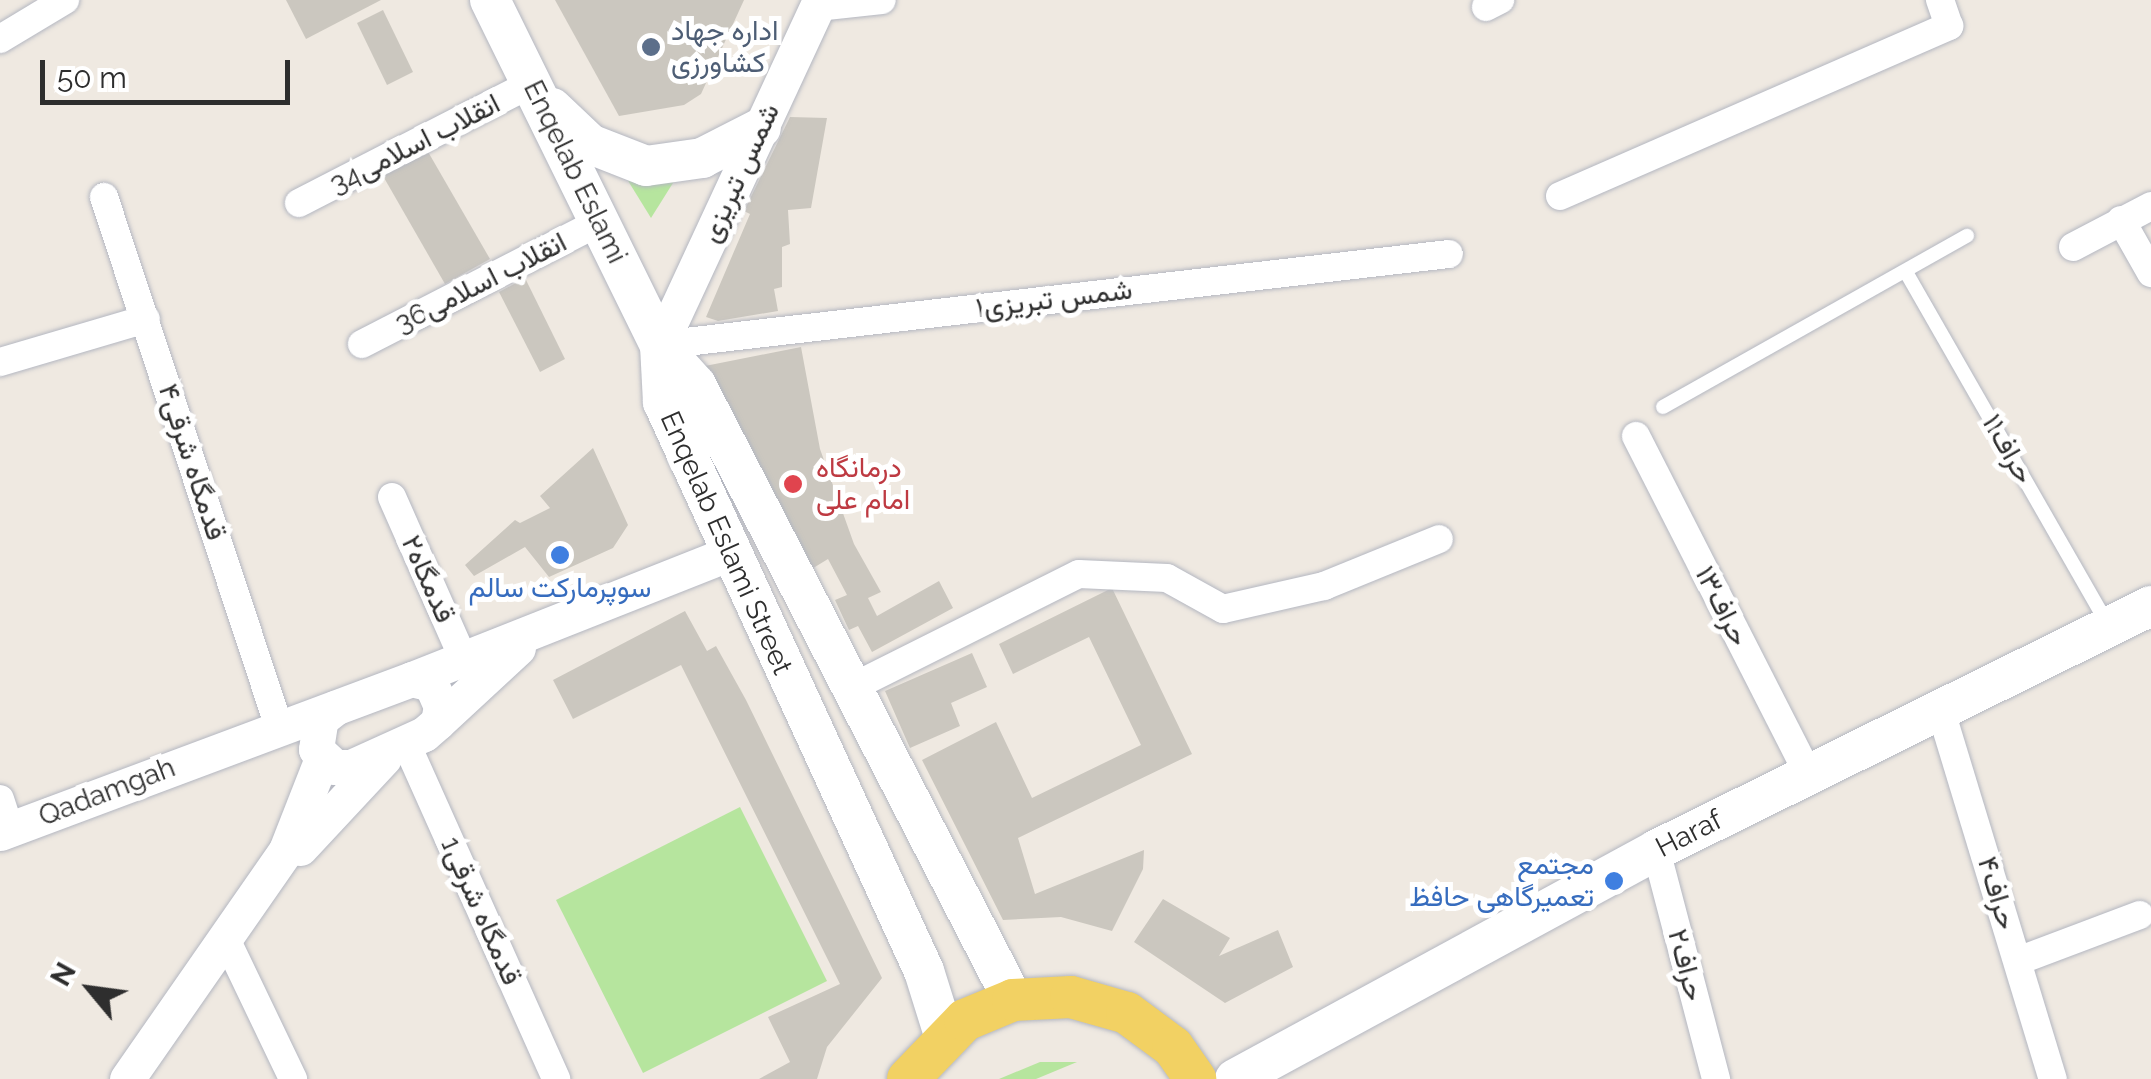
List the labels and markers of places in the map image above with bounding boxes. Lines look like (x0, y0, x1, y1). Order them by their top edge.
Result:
place label: اداره جهاد کشاورزی (671, 14, 778, 80)
marker: اداره جهاد کشاورزی (640, 36, 662, 58)
place label: درمانگاه امام علی (816, 451, 910, 517)
marker: درمانگاه امام علی (780, 471, 806, 497)
marker: سوپرمارکت سالم (549, 544, 571, 566)
place label: سوپرمارکت سالم (469, 571, 651, 605)
place label: مجتمع تعمیرگاهی حافظ (1409, 848, 1594, 914)
marker: مجتمع تعمیرگاهی حافظ (1603, 870, 1625, 892)

